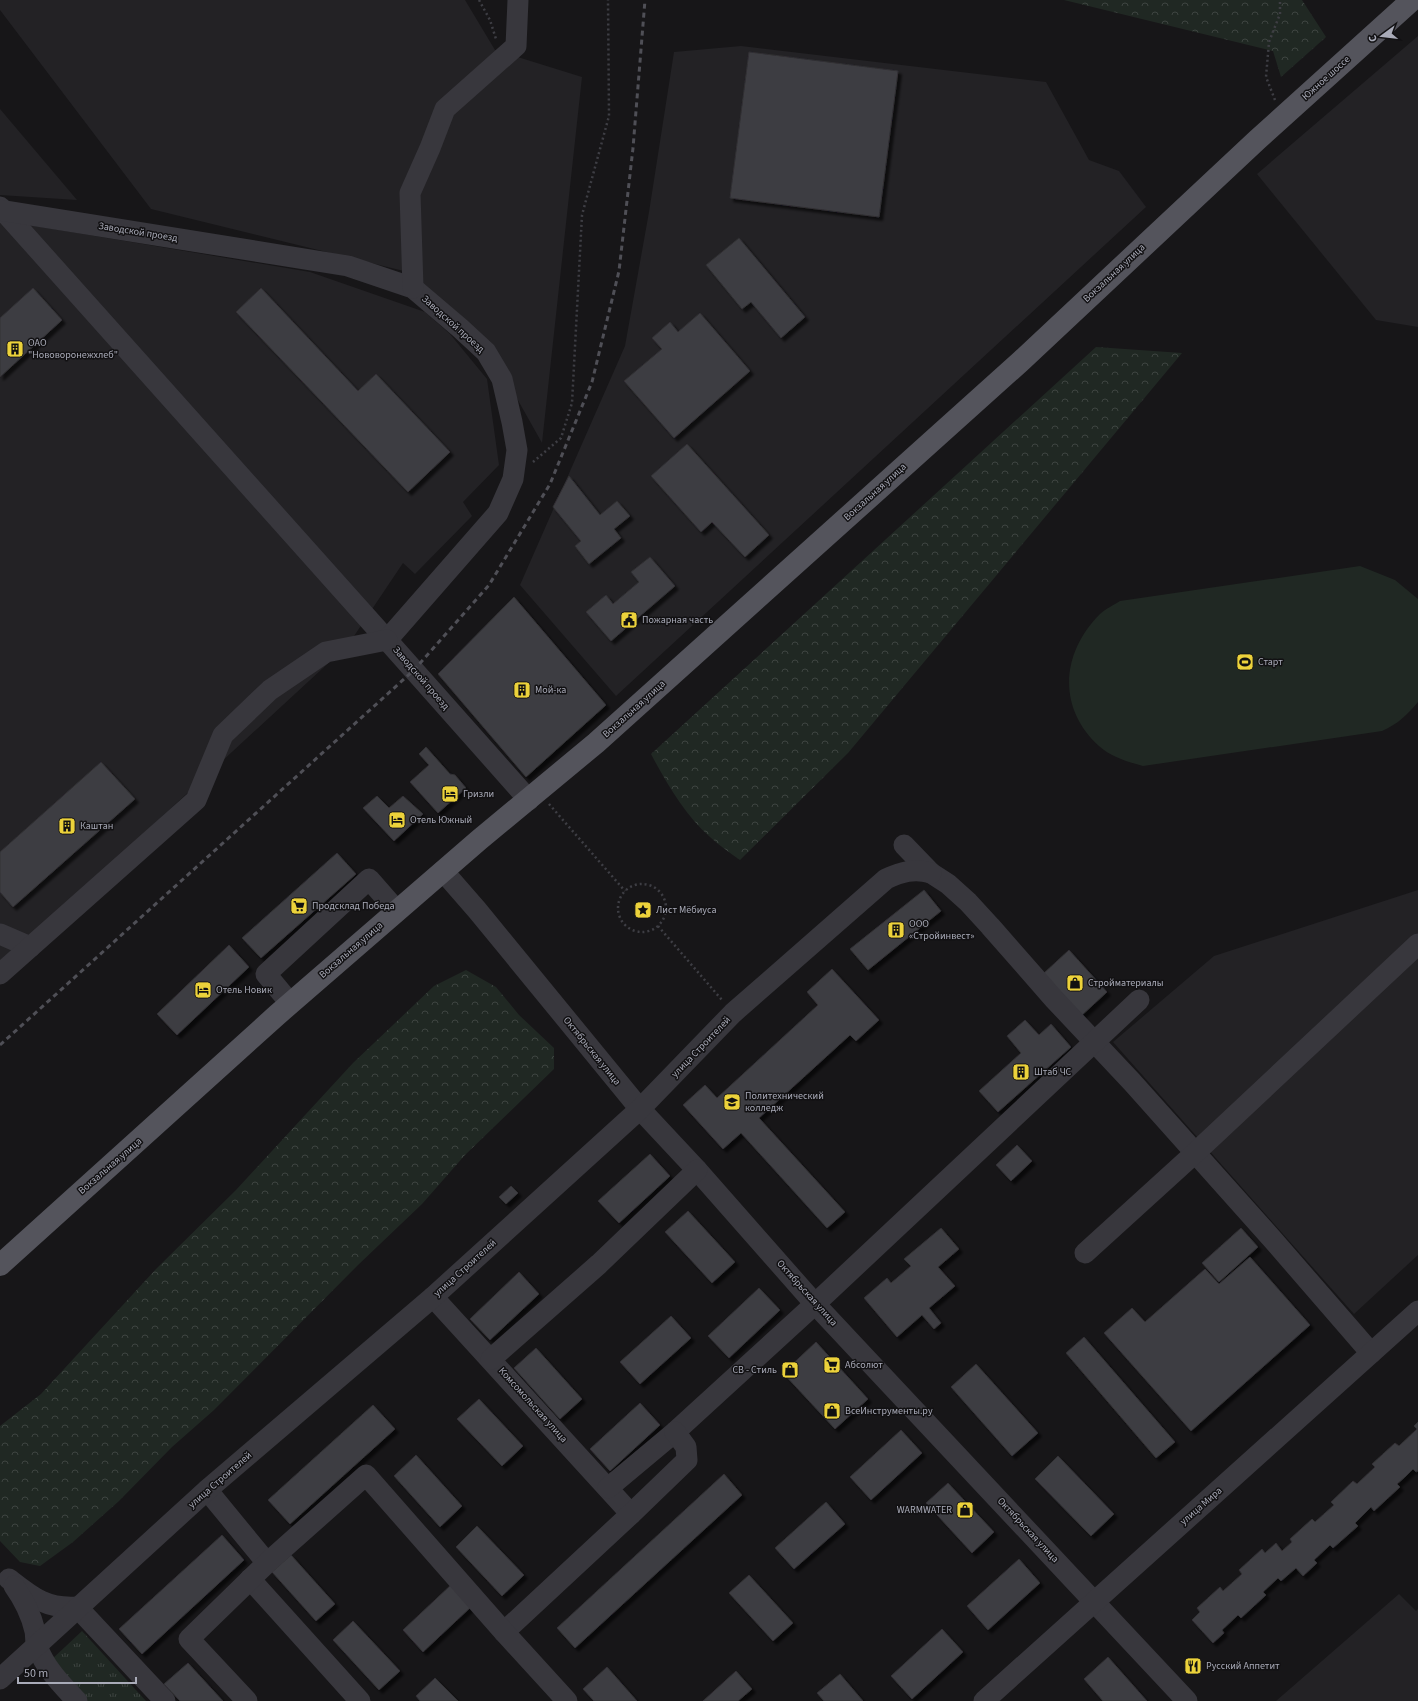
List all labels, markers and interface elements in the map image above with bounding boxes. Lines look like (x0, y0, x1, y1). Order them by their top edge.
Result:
north arrow (1362, 16, 1402, 56)
text: С (1365, 33, 1381, 43)
street label: Южное шоссе (1299, 53, 1353, 103)
street label: Заводской проезд (97, 219, 179, 245)
street label: Вокзальная улица (1080, 241, 1148, 305)
street label: Заводской проезд (419, 292, 488, 356)
place label: ОАО "Нововоронежхлеб" (28, 336, 118, 362)
building icon: ОАО "Нововоронежхлеб" (5, 339, 25, 359)
street label: Вокзальная улица (841, 460, 909, 524)
public building icon: Пожарная часть (619, 610, 639, 630)
place label: Пожарная часть (642, 613, 713, 627)
street label: Заводской проезд (389, 643, 453, 713)
sports icon: Старт (1235, 652, 1255, 672)
place label: Старт (1258, 655, 1283, 669)
street label: Вокзальная улица (600, 677, 668, 741)
building icon: Мой-ка (512, 680, 532, 700)
place label: Мой-ка (535, 683, 566, 697)
hotel icon: Гризли (440, 784, 460, 804)
place label: Гризли (463, 787, 494, 801)
hotel icon: Отель Южный (387, 810, 407, 830)
place label: Отель Южный (410, 813, 472, 827)
building icon: Каштан (57, 816, 77, 836)
place label: Каштан (80, 819, 113, 833)
supermarket icon: Продсклад Победа (289, 896, 309, 916)
place label: Продсклад Победа (312, 899, 395, 913)
place icon: Лист Мёбиуса (633, 900, 653, 920)
place label: Лист Мёбиуса (656, 903, 716, 917)
place label: ООО «Стройинвест» (909, 917, 974, 943)
street label: Вокзальная улица (316, 918, 386, 982)
building icon: ООО «Стройинвест» (886, 920, 906, 940)
shop icon: Стройматериалы (1065, 973, 1085, 993)
place label: Стройматериалы (1088, 976, 1164, 990)
hotel icon: Отель Новик (193, 980, 213, 1000)
place label: Отель Новик (216, 983, 272, 997)
street label: улица Строителей (668, 1013, 734, 1081)
street label: Октябрьская улица (560, 1014, 624, 1088)
building icon: Штаб ЧС (1011, 1062, 1031, 1082)
place label: Штаб ЧС (1034, 1065, 1072, 1079)
place label: Политехнический колледж (745, 1089, 824, 1115)
school or university icon: Политехнический колледж (722, 1092, 742, 1112)
street label: Вокзальная улица (75, 1134, 145, 1198)
street label: улица Строителей (431, 1236, 499, 1300)
street label: Октябрьская улица (774, 1257, 840, 1329)
supermarket icon: Абсолют (822, 1355, 842, 1375)
place label: Абсолют (845, 1358, 883, 1372)
shop icon: СВ - Стиль (780, 1360, 800, 1380)
place label: СВ - Стиль (732, 1363, 777, 1377)
street label: Комсомольская улица (495, 1364, 571, 1446)
shop icon: ВсеИнструменты.ру (822, 1401, 842, 1421)
place label: ВсеИнструменты.ру (845, 1404, 933, 1418)
street label: улица Строителей (185, 1448, 255, 1512)
street label: улица Мира (1177, 1484, 1225, 1528)
street label: Октябрьская улица (994, 1494, 1062, 1566)
shop icon: WARMWATER (955, 1500, 975, 1520)
place label: WARMWATER (897, 1503, 952, 1517)
restaurant icon: Русский Аппетит (1183, 1656, 1203, 1676)
scale bar (18, 1659, 136, 1685)
place label: Русский Аппетит (1206, 1659, 1280, 1673)
text: 50 m (24, 1665, 48, 1682)

